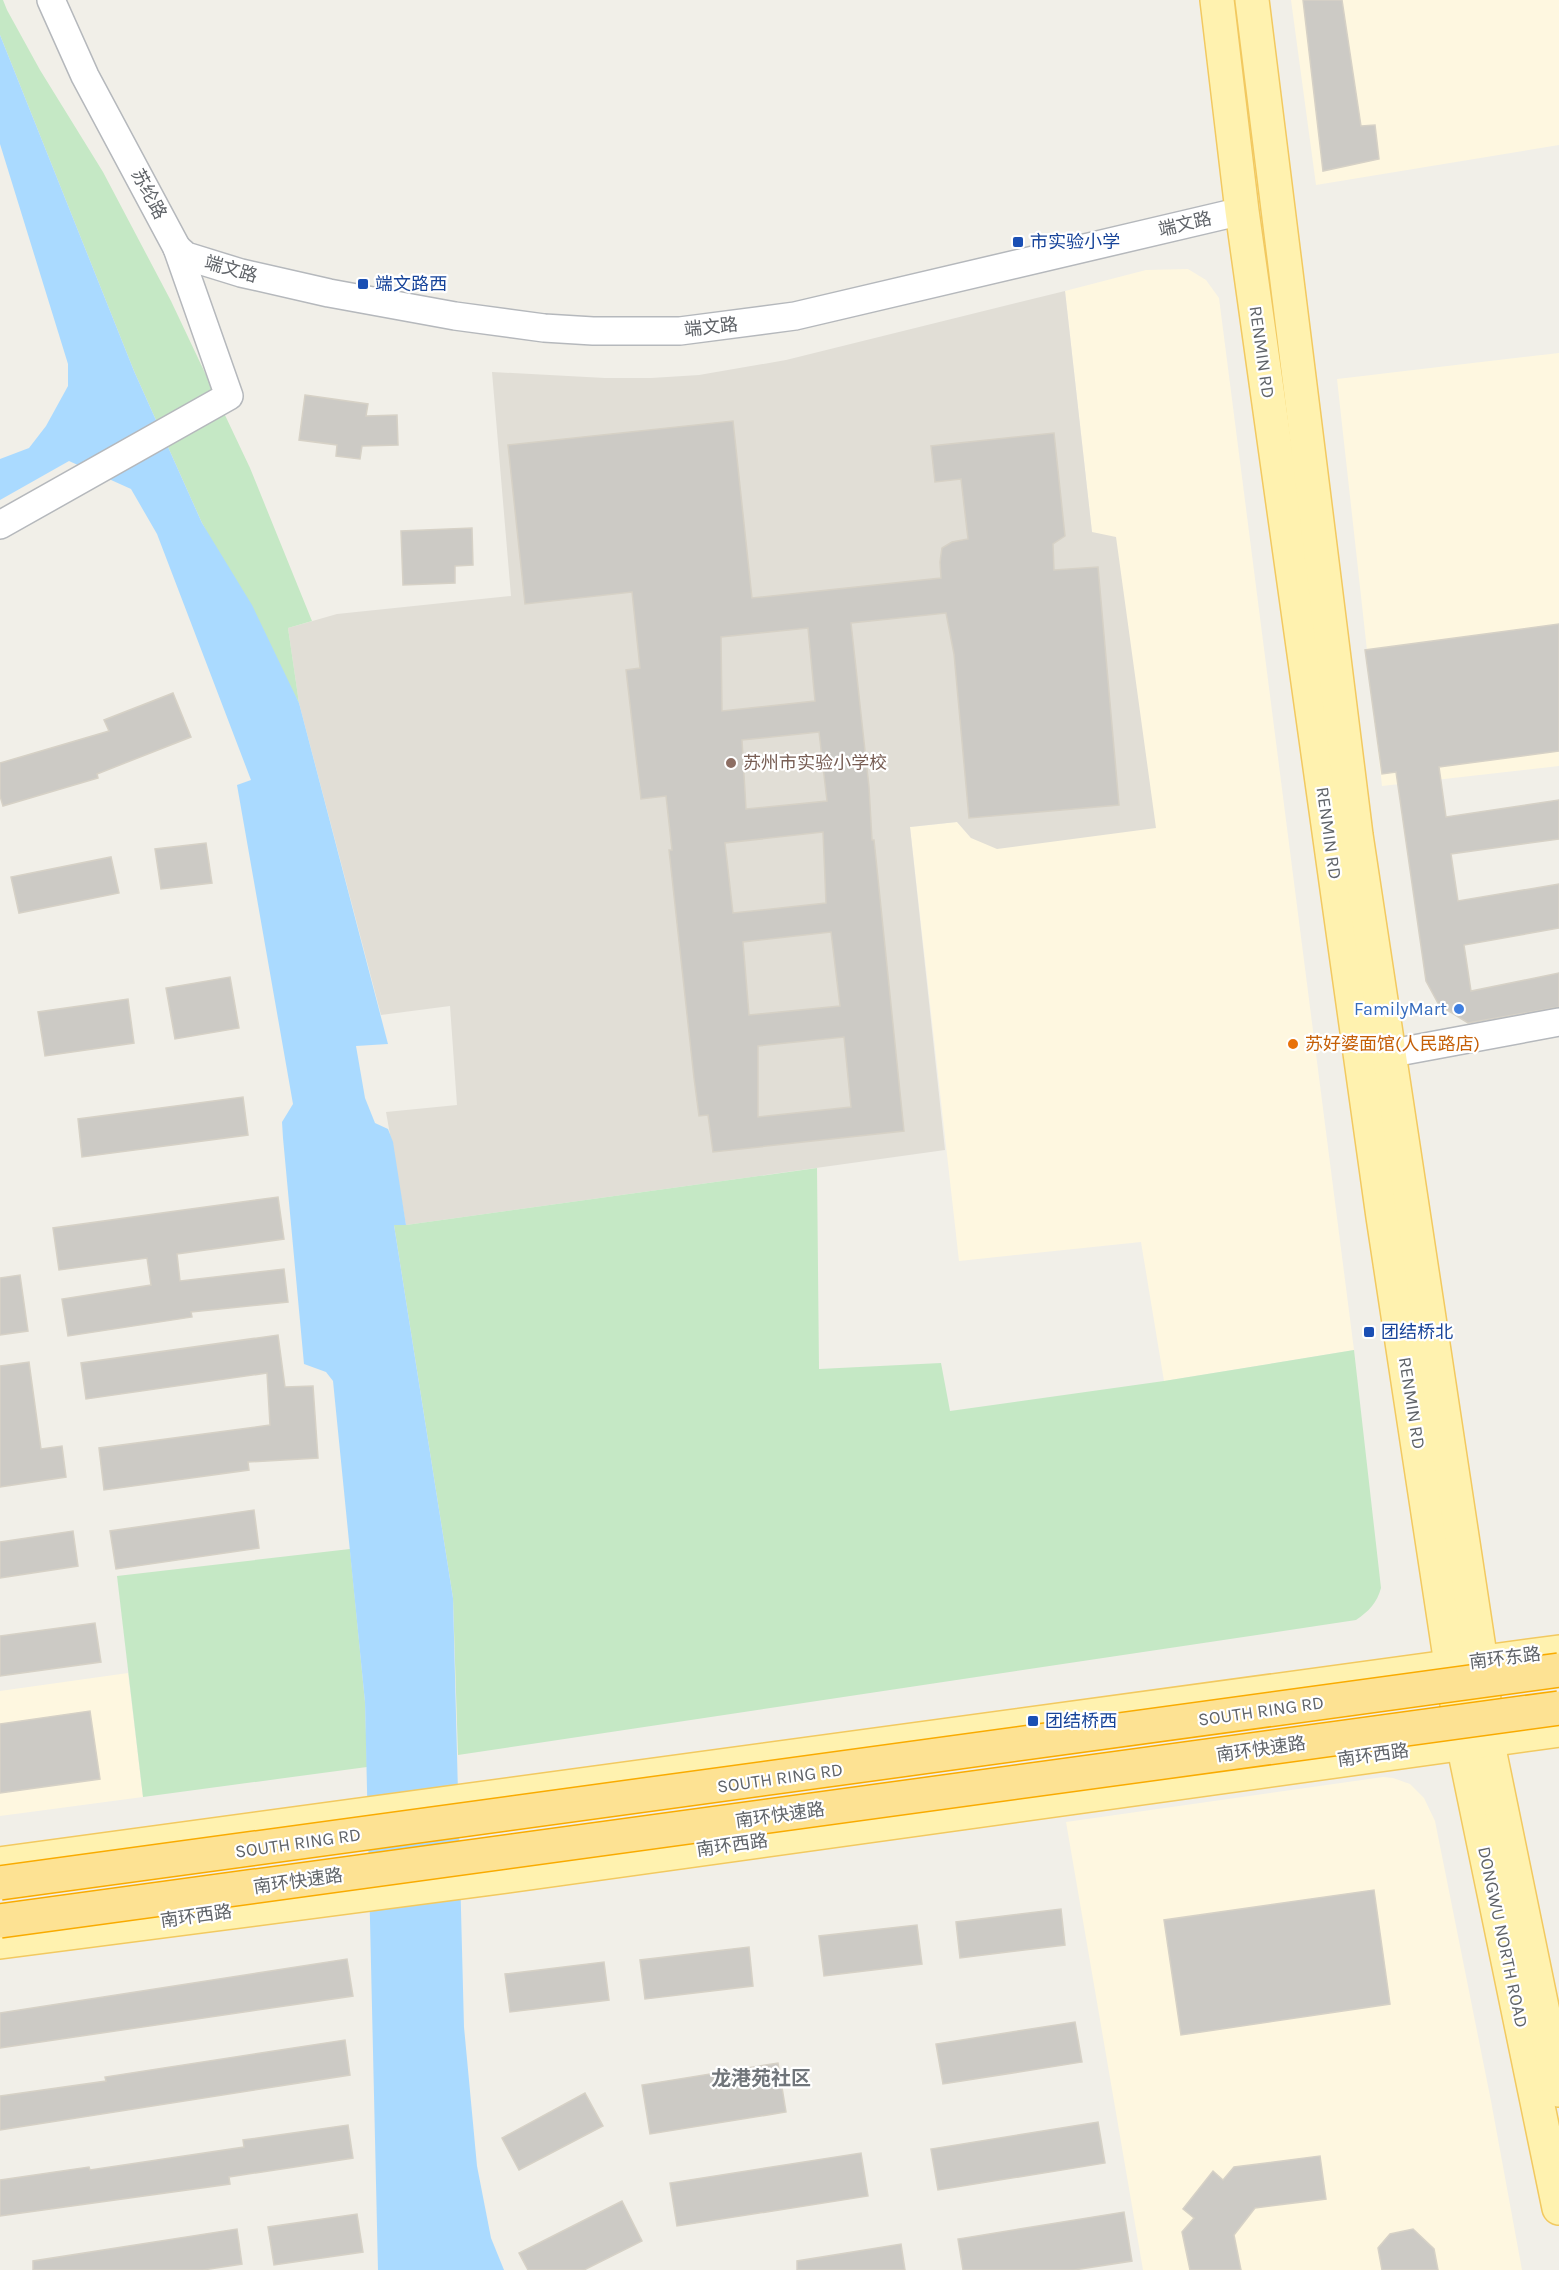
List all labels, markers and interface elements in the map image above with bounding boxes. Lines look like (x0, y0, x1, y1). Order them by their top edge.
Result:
street label: 苏纶路 (127, 165, 171, 223)
street label: 端文路 (1156, 207, 1214, 241)
place label: 市实验小学 (1030, 231, 1120, 253)
marker: 市实验小学 (1011, 235, 1025, 249)
street label: 端文路 (202, 251, 260, 287)
place label: 端文路西 (375, 273, 447, 295)
marker: 端文路西 (356, 277, 370, 291)
street label: RENMIN RD (1245, 304, 1279, 400)
street label: 端文路 (683, 313, 739, 341)
place label: 苏州市实验小学校 (743, 752, 887, 774)
marker: 苏州市实验小学校 (724, 756, 738, 770)
street label: RENMIN RD (1312, 785, 1346, 881)
place label: FamilyMart (1354, 998, 1447, 1020)
marker: FamilyMart (1452, 1002, 1466, 1016)
place label: 苏好婆面馆(人民路店) (1305, 1033, 1480, 1055)
marker: 苏好婆面馆(人民路店) (1286, 1037, 1300, 1051)
place label: 团结桥北 (1381, 1321, 1453, 1343)
marker: 团结桥北 (1362, 1325, 1376, 1339)
street label: RENMIN RD (1394, 1355, 1430, 1451)
street label: 南环东路 (1468, 1643, 1542, 1673)
street label: SOUTH RING RD (1197, 1691, 1325, 1731)
place label: 团结桥西 (1045, 1710, 1117, 1732)
marker: 团结桥西 (1026, 1714, 1040, 1728)
street label: 南环快速路 (1215, 1732, 1307, 1766)
street label: 南环西路 (1336, 1739, 1410, 1771)
street label: SOUTH RING RD (716, 1758, 844, 1798)
street label: 南环快速路 (734, 1798, 826, 1832)
street label: SOUTH RING RD (234, 1823, 362, 1863)
street label: 南环西路 (695, 1829, 769, 1861)
street label: DONGWU NORTH ROAD (1473, 1844, 1533, 2030)
street label: 南环快速路 (252, 1864, 344, 1898)
street label: 南环西路 (159, 1900, 233, 1932)
district label: 龙港苑社区 (711, 2067, 811, 2090)

